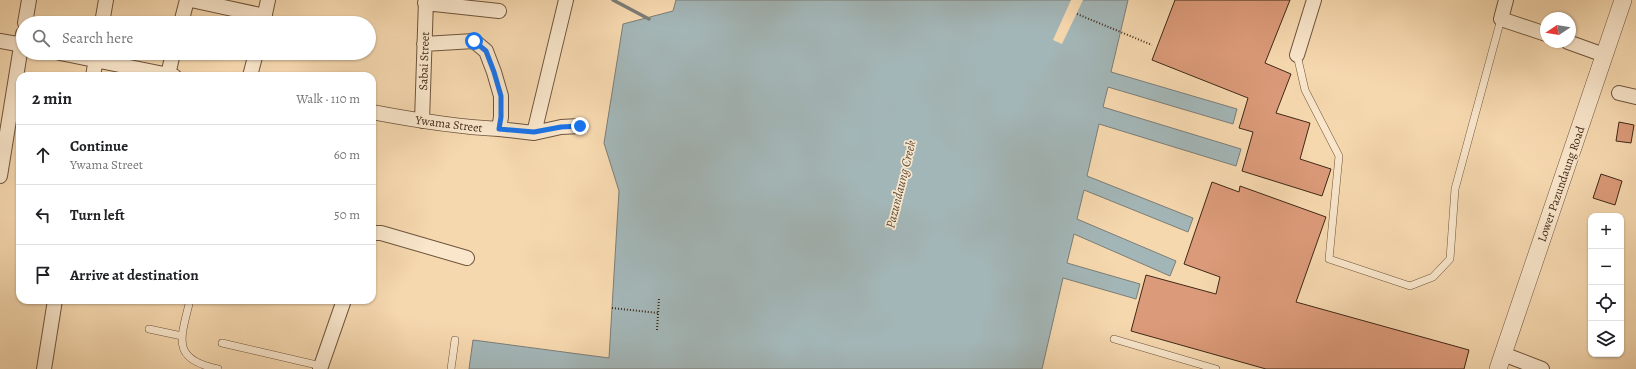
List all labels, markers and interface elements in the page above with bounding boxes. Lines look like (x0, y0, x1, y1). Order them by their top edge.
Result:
north arrow (1540, 12, 1576, 48)
search box (16, 16, 376, 60)
icon: search (30, 27, 52, 49)
text: Search here (62, 28, 133, 48)
street label: Sabai Street (415, 31, 433, 91)
route start (465, 32, 483, 50)
text: 2 min (32, 87, 72, 110)
text: Walk · 110 m (296, 90, 360, 107)
street label: Ywama Street (414, 112, 483, 136)
route end (571, 117, 589, 135)
street label: Lower Pazundaung Road (1534, 123, 1589, 244)
text: Continue (70, 136, 128, 156)
water label: Pazundaung Creek (881, 138, 920, 230)
icon: ahead (32, 144, 54, 166)
text: 60 m (334, 146, 360, 163)
text: Ywama Street (70, 156, 143, 173)
icon: left (32, 204, 54, 226)
text: Turn left (70, 205, 125, 225)
text: 50 m (334, 206, 360, 223)
map controls (1588, 213, 1624, 357)
button: + (1588, 213, 1624, 249)
button: − (1588, 249, 1624, 285)
icon: arrive (32, 264, 54, 286)
text: Arrive at destination (70, 265, 199, 285)
button: locate (1588, 285, 1624, 321)
button: layers (1588, 321, 1624, 357)

